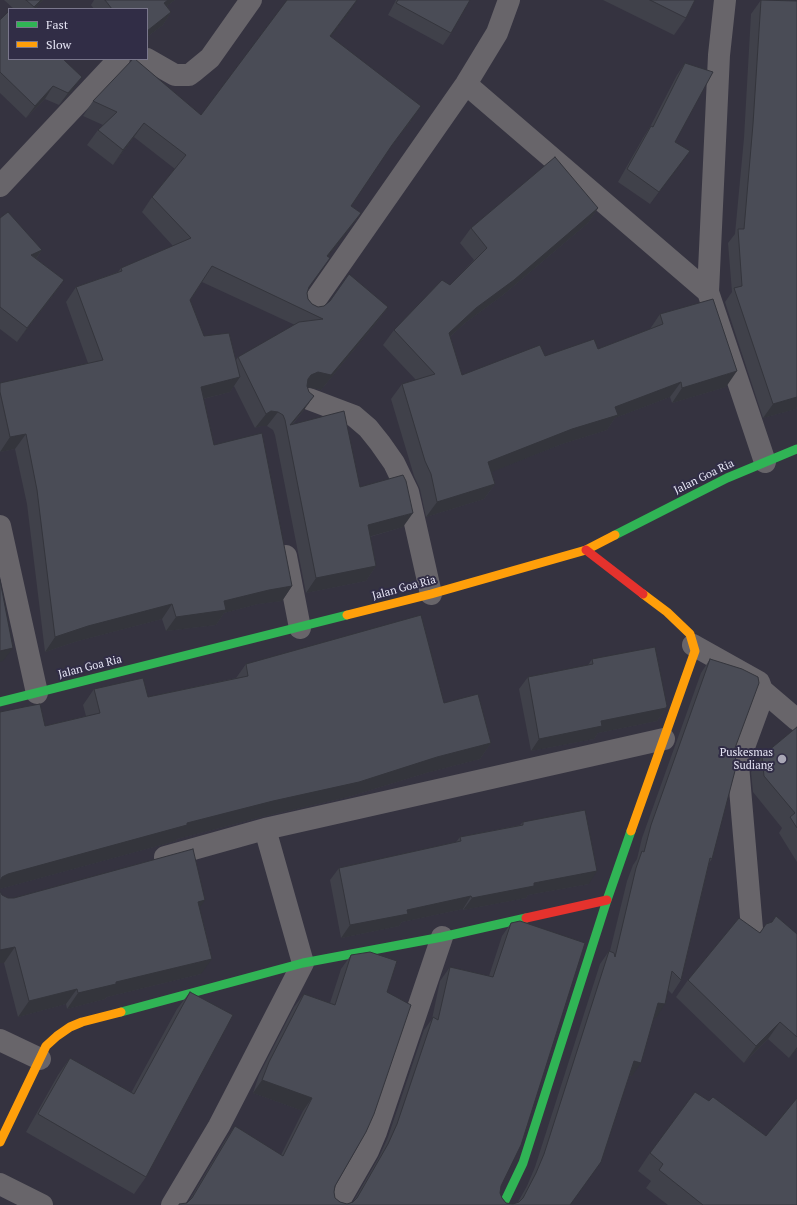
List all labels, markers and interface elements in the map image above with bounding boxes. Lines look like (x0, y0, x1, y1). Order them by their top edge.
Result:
legend (8, 8, 148, 60)
text: Fast (46, 17, 68, 32)
text: Slow (46, 37, 71, 52)
street label: Jalan Goa Ria (672, 457, 736, 497)
street label: Jalan Goa Ria (371, 573, 437, 603)
street label: Jalan Goa Ria (57, 653, 123, 681)
place label: Puskesmas Sudiang (720, 746, 773, 772)
marker: Puskesmas Sudiang (776, 753, 788, 765)

